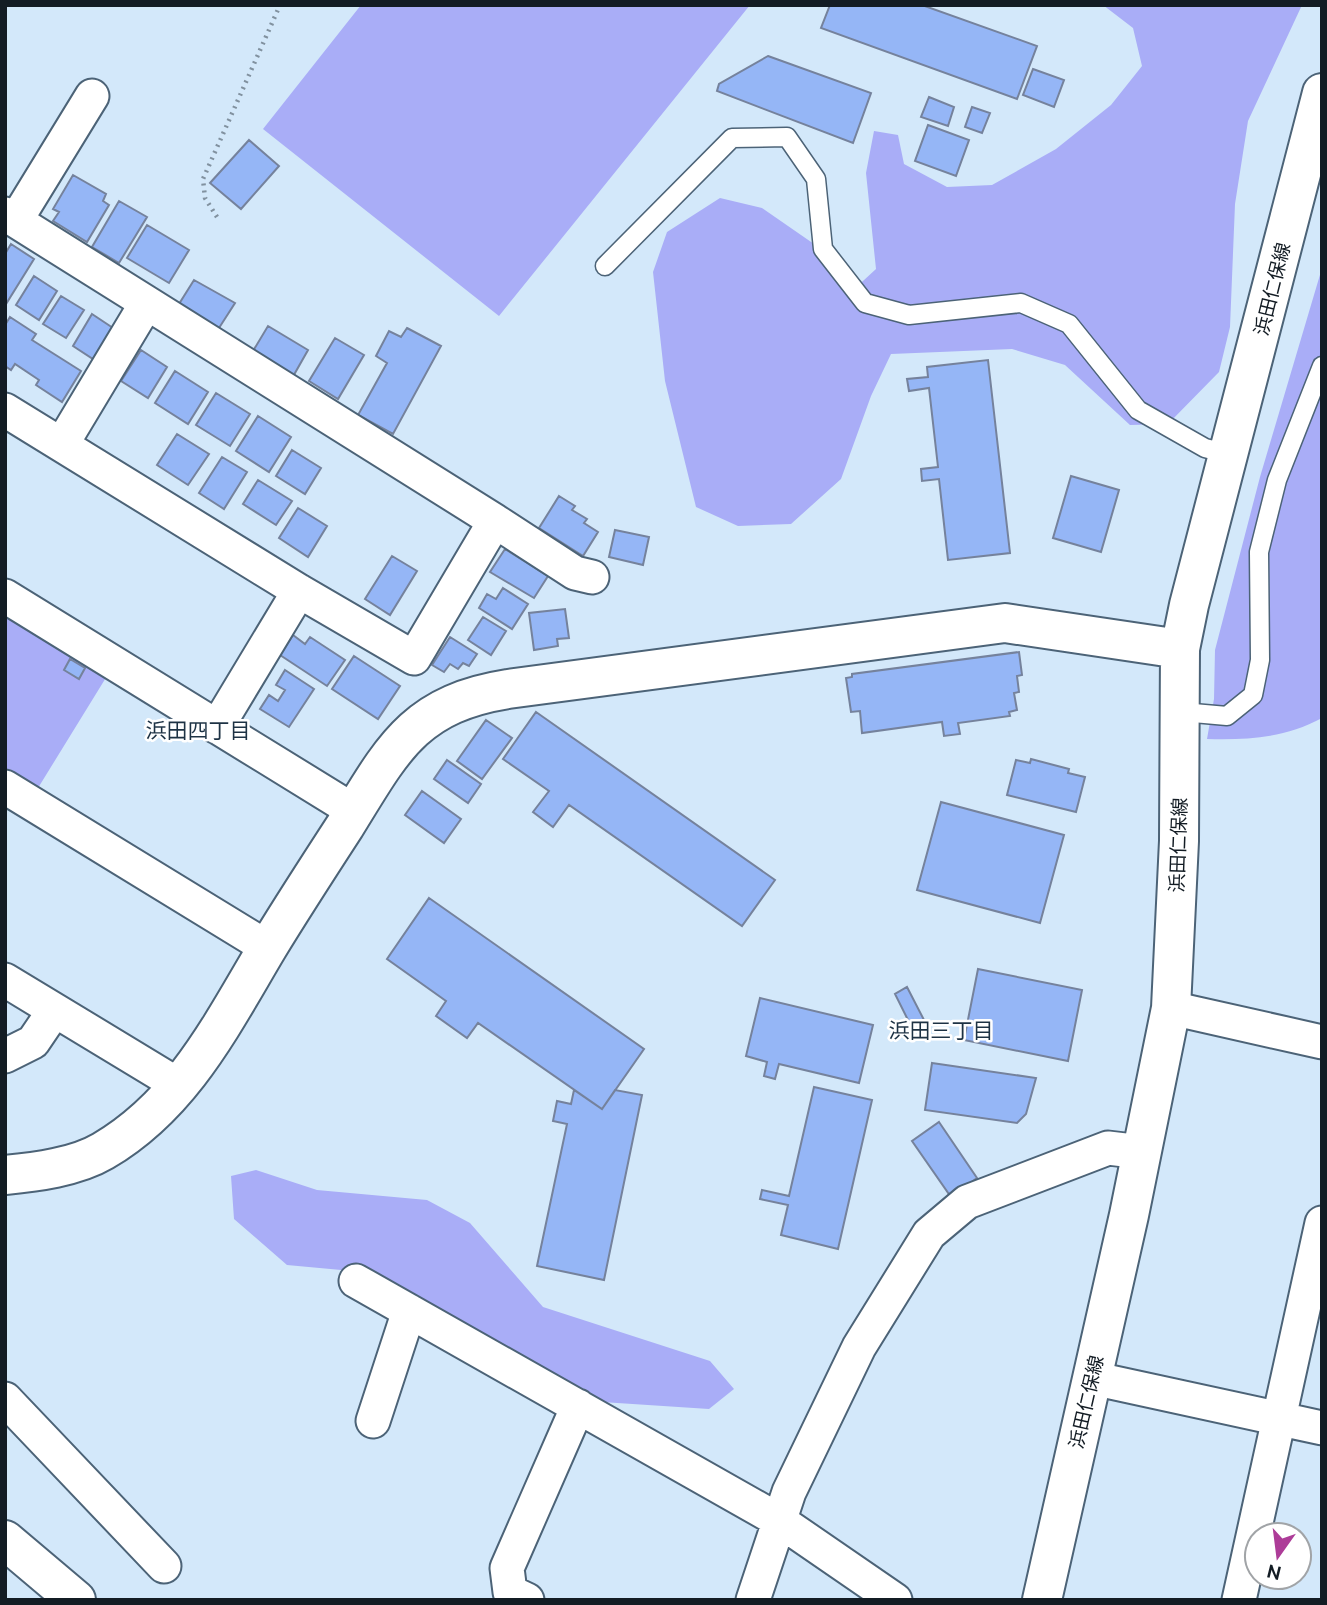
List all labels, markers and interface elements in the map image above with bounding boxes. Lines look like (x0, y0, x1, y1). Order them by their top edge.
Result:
street label: 浜田仁保線 (1250, 240, 1294, 338)
district label: 浜田四丁目 (146, 718, 251, 742)
street label: 浜田仁保線 (1165, 797, 1191, 893)
district label: 浜田三丁目 (889, 1018, 994, 1042)
street label: 浜田仁保線 (1065, 1353, 1107, 1451)
north arrow (1243, 1521, 1313, 1591)
text: N (1264, 1560, 1283, 1585)

